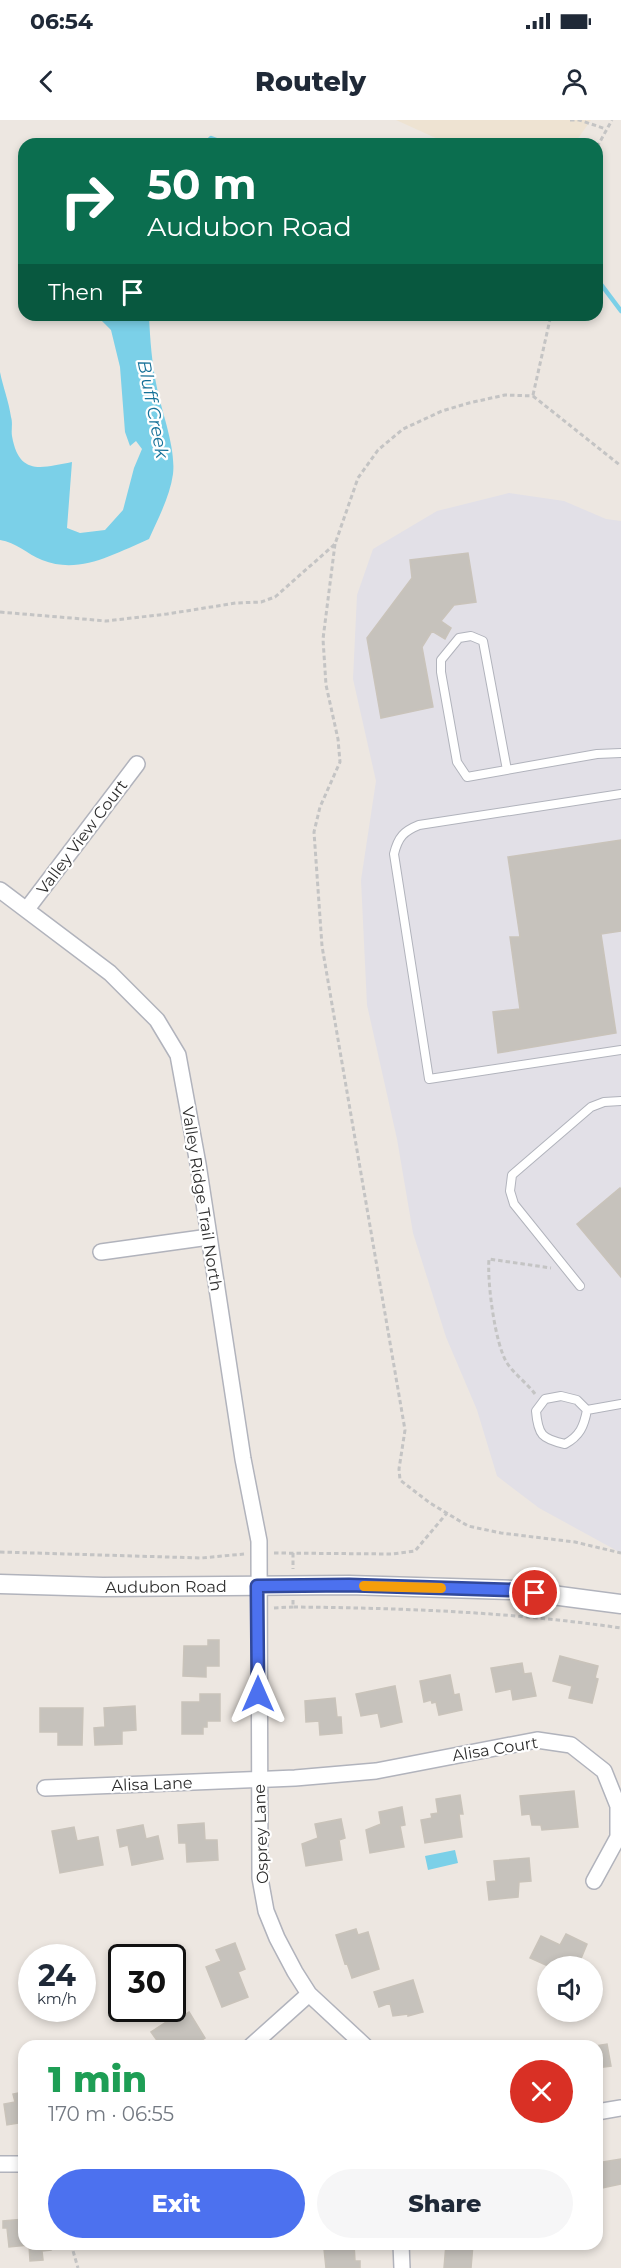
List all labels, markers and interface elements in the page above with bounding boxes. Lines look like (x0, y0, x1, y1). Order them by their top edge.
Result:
text: 06:54 (30, 8, 93, 35)
icon: back (30, 65, 63, 98)
text: Routely (255, 65, 366, 98)
icon: person (558, 65, 591, 98)
text: 50 m (147, 158, 256, 210)
icon: right (48, 162, 126, 240)
text: Audubon Road (147, 210, 352, 243)
icon: arrive (116, 276, 149, 309)
text: Then (48, 279, 104, 306)
water label: Bluff Creek (133, 358, 174, 461)
street label: Valley View Court (33, 776, 132, 898)
street label: Valley Ridge Trail North (178, 1106, 226, 1292)
pin (509, 1567, 560, 1618)
street label: Audubon Road (105, 1576, 227, 1596)
icon: arrive (518, 1576, 551, 1609)
position arrow (226, 1662, 290, 1726)
street label: Alisa Court (451, 1733, 540, 1765)
street label: Alisa Lane (111, 1773, 193, 1795)
street label: Osprey Lane (250, 1784, 272, 1884)
speed limit sign: 30 (108, 1944, 186, 2022)
map controls (537, 1956, 603, 2022)
button: sound (537, 1956, 603, 2022)
text: 24 (38, 1957, 76, 1994)
text: km/h (37, 1989, 77, 2008)
text: 1 min (48, 2057, 147, 2101)
button: close (510, 2060, 573, 2123)
text: 170 m · 06:55 (48, 2102, 174, 2126)
button: Exit (48, 2169, 305, 2238)
button: Share (317, 2169, 573, 2238)

